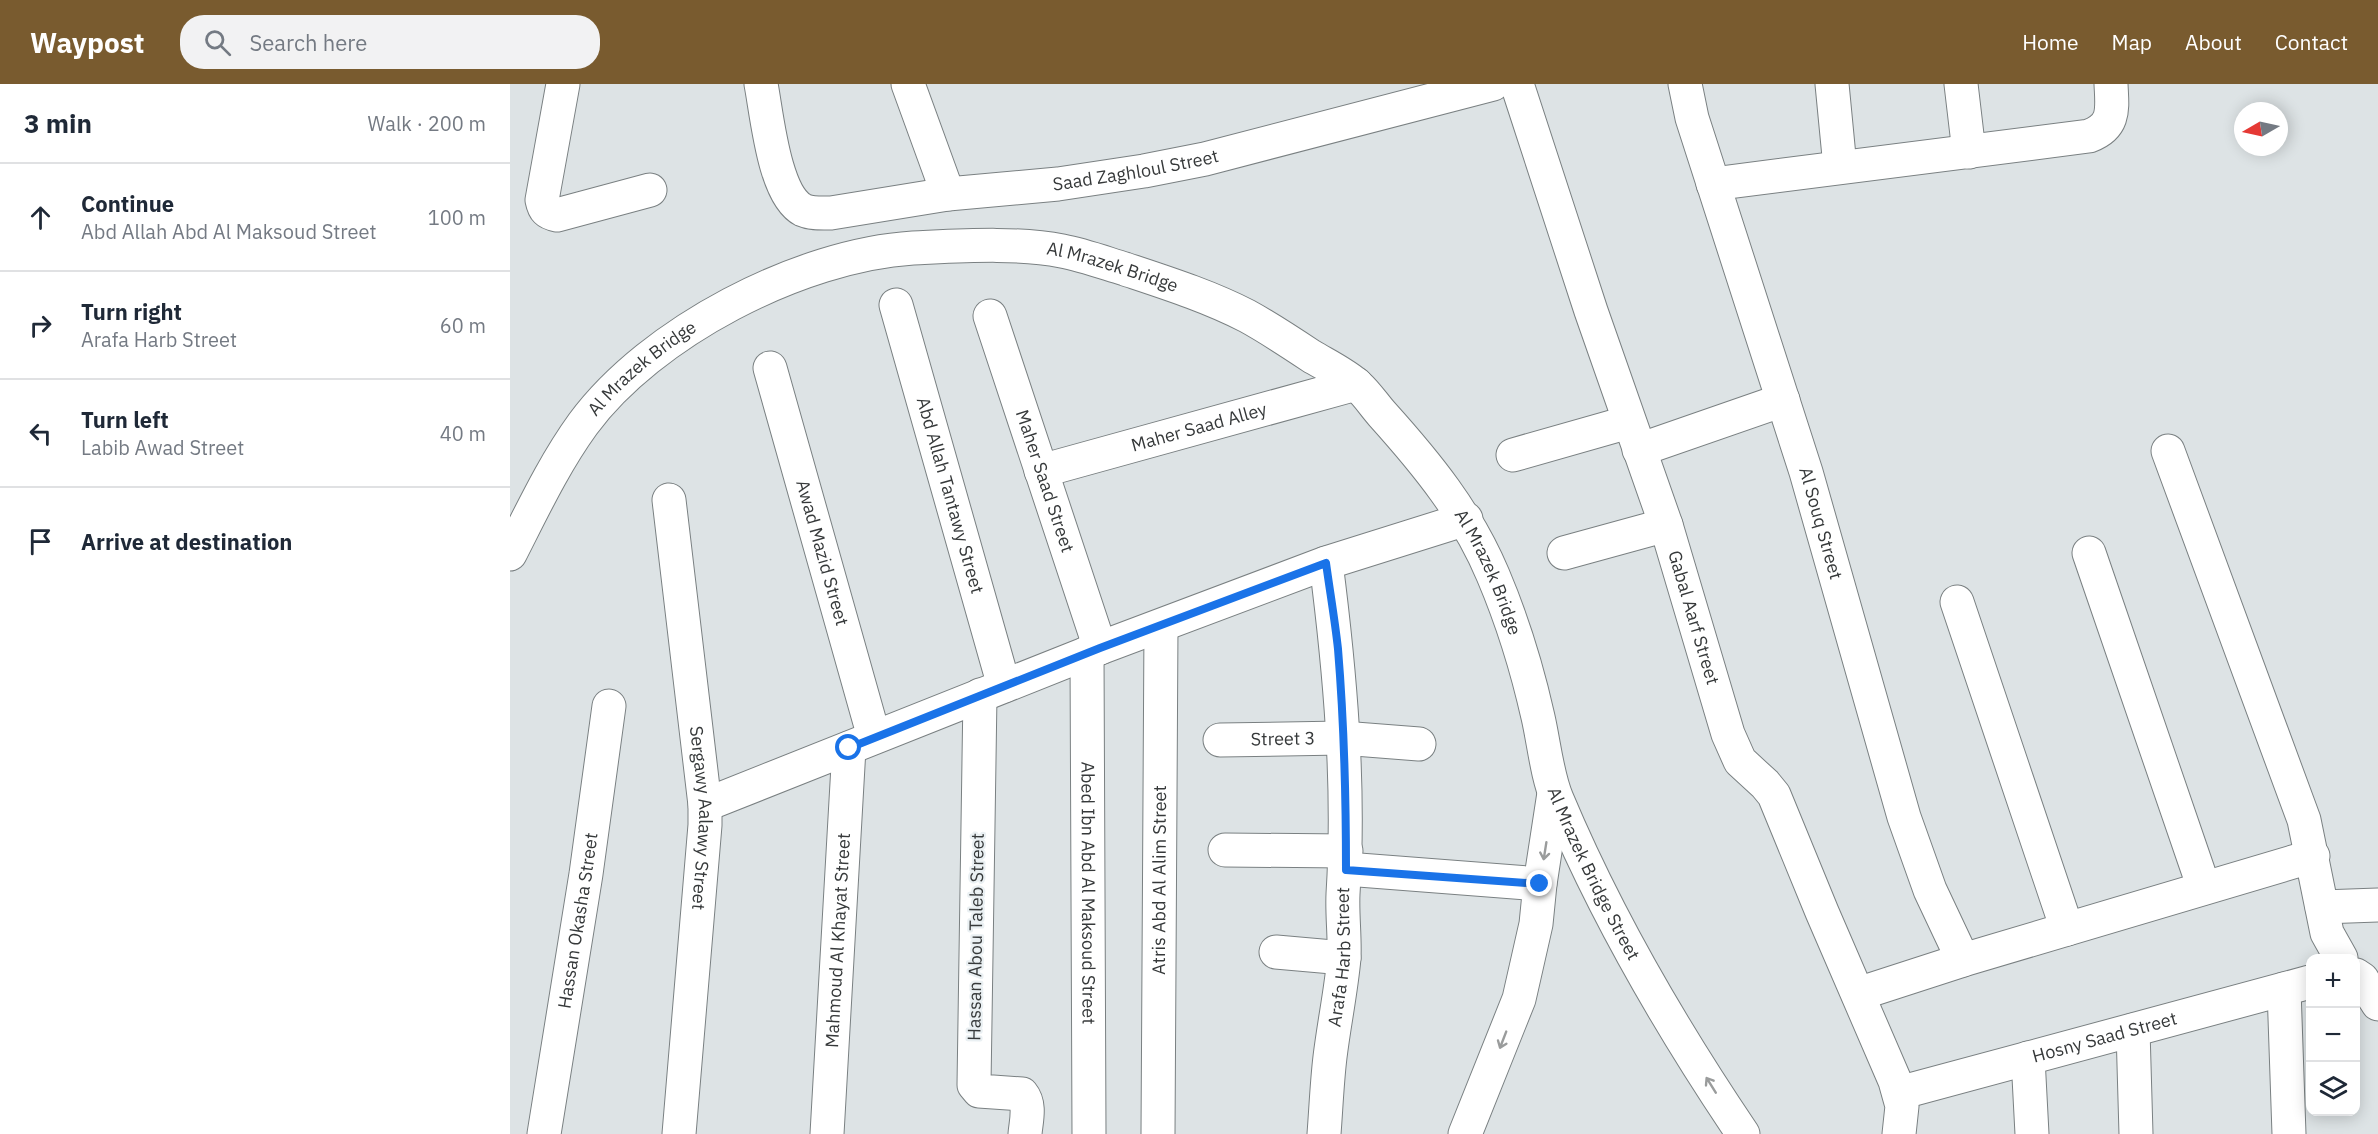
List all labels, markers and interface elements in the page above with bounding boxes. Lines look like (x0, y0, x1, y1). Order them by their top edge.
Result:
search box (180, 15, 600, 69)
text: Waypost (30, 24, 144, 61)
icon: search (201, 26, 234, 59)
text: Search here (249, 28, 367, 57)
text: Home (2022, 28, 2079, 56)
text: Map (2112, 28, 2152, 56)
text: About (2185, 28, 2242, 56)
text: Contact (2275, 28, 2348, 56)
north arrow (2234, 102, 2288, 156)
text: 3 min (24, 106, 92, 140)
text: Walk · 200 m (368, 110, 486, 137)
street label: Saad Zaghloul Street (1052, 144, 1221, 195)
text: Continue (81, 189, 174, 218)
icon: ahead (24, 201, 57, 234)
text: 100 m (428, 204, 486, 231)
text: Abd Allah Abd Al Maksoud Street (81, 218, 377, 245)
street label: Al Mrazek Bridge (1045, 237, 1181, 297)
text: Turn right (81, 297, 182, 326)
icon: right (24, 309, 57, 342)
text: 60 m (440, 312, 486, 339)
street label: Al Mrazek Bridge (582, 315, 700, 420)
text: Arafa Harb Street (81, 326, 237, 353)
street label: Abd Allah Tantawy Street (912, 394, 989, 596)
street label: Maher Saad Alley (1129, 397, 1269, 457)
text: Turn left (81, 405, 169, 434)
street label: Maher Saad Street (1011, 407, 1080, 555)
icon: left (24, 417, 57, 450)
text: 40 m (440, 420, 486, 447)
text: Labib Awad Street (81, 434, 244, 461)
street label: Al Souq Street (1794, 464, 1848, 582)
street label: Awad Mazid Street (791, 477, 854, 628)
street label: Al Mrazek Bridge (1450, 505, 1527, 638)
icon: arrive (24, 525, 57, 558)
text: Arrive at destination (81, 527, 292, 556)
street label: Gabal Aarf Street (1663, 548, 1725, 687)
street label: Sergawy Aalawy Street (685, 725, 718, 911)
street label: Street 3 (1251, 726, 1315, 750)
route start (835, 734, 861, 760)
street label: Abed Ibn Abd Al Maksoud Street (1076, 761, 1101, 1025)
street label: Al Mrazek Bridge Street (1542, 784, 1645, 964)
street label: Atris Abd Al Alim Street (1147, 785, 1171, 975)
street label: Hassan Okasha Street (552, 831, 603, 1010)
street label: Mahmoud Al Khayat Street (820, 832, 855, 1049)
street label: Hassan Abou Taleb Street (962, 833, 989, 1041)
one-way arrow (1540, 840, 1551, 860)
route end (1526, 870, 1552, 896)
street label: Arafa Harb Street (1322, 886, 1355, 1029)
map controls (2306, 954, 2360, 1116)
button: + (2306, 954, 2360, 1008)
street label: Hosny Saad Street (2030, 1006, 2179, 1067)
button: − (2306, 1008, 2360, 1062)
one-way arrow (1497, 1031, 1508, 1049)
button: layers (2306, 1062, 2360, 1116)
one-way arrow (1705, 1077, 1717, 1094)

